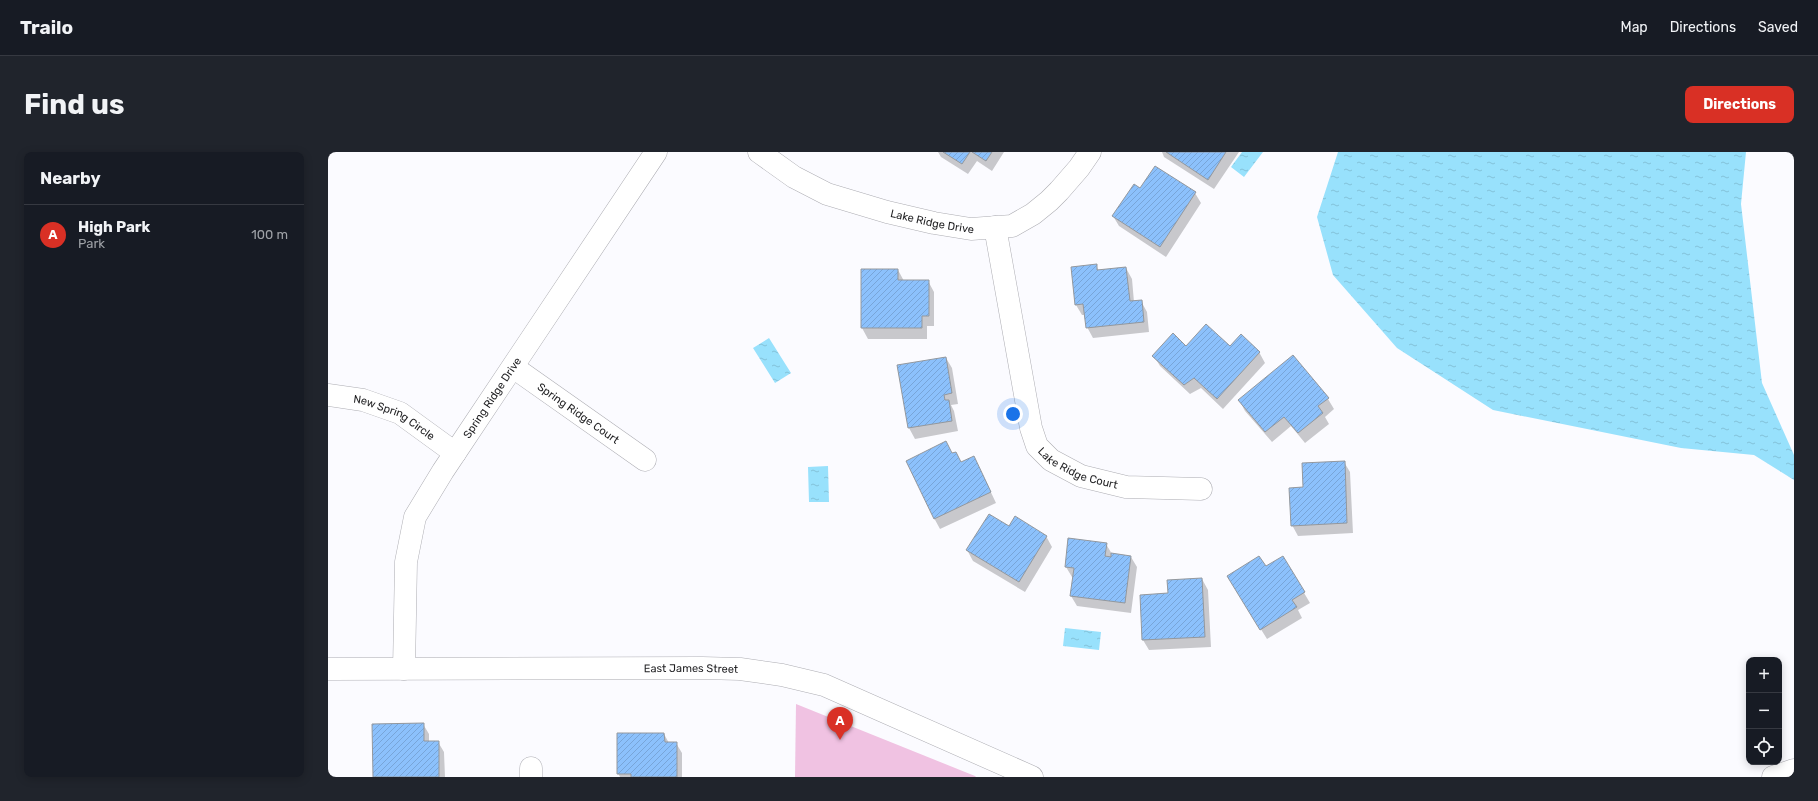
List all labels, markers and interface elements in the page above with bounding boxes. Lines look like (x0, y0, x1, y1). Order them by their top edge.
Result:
text: Trailo (20, 16, 73, 39)
text: Map (1621, 19, 1648, 36)
text: Directions (1670, 19, 1736, 36)
text: Saved (1758, 19, 1798, 36)
button: Directions (1685, 86, 1794, 123)
text: Find us (24, 88, 124, 121)
text: Nearby (40, 168, 101, 188)
street label: Lake Ridge Drive (889, 207, 975, 236)
text: High Park (78, 218, 150, 236)
text: A (48, 227, 58, 242)
text: 100 m (251, 227, 288, 242)
text: Park (78, 236, 105, 251)
street label: Spring Ridge Drive (461, 355, 524, 441)
street label: Spring Ridge Court (535, 380, 622, 447)
street label: New Spring Circle (353, 393, 437, 443)
your location (1003, 404, 1023, 424)
street label: Lake Ridge Court (1035, 445, 1120, 492)
map controls (1746, 657, 1782, 765)
button: + (1746, 657, 1782, 693)
street label: East James Street (644, 662, 739, 676)
button: − (1746, 693, 1782, 729)
pin: A (827, 707, 853, 740)
button: locate (1746, 729, 1782, 765)

